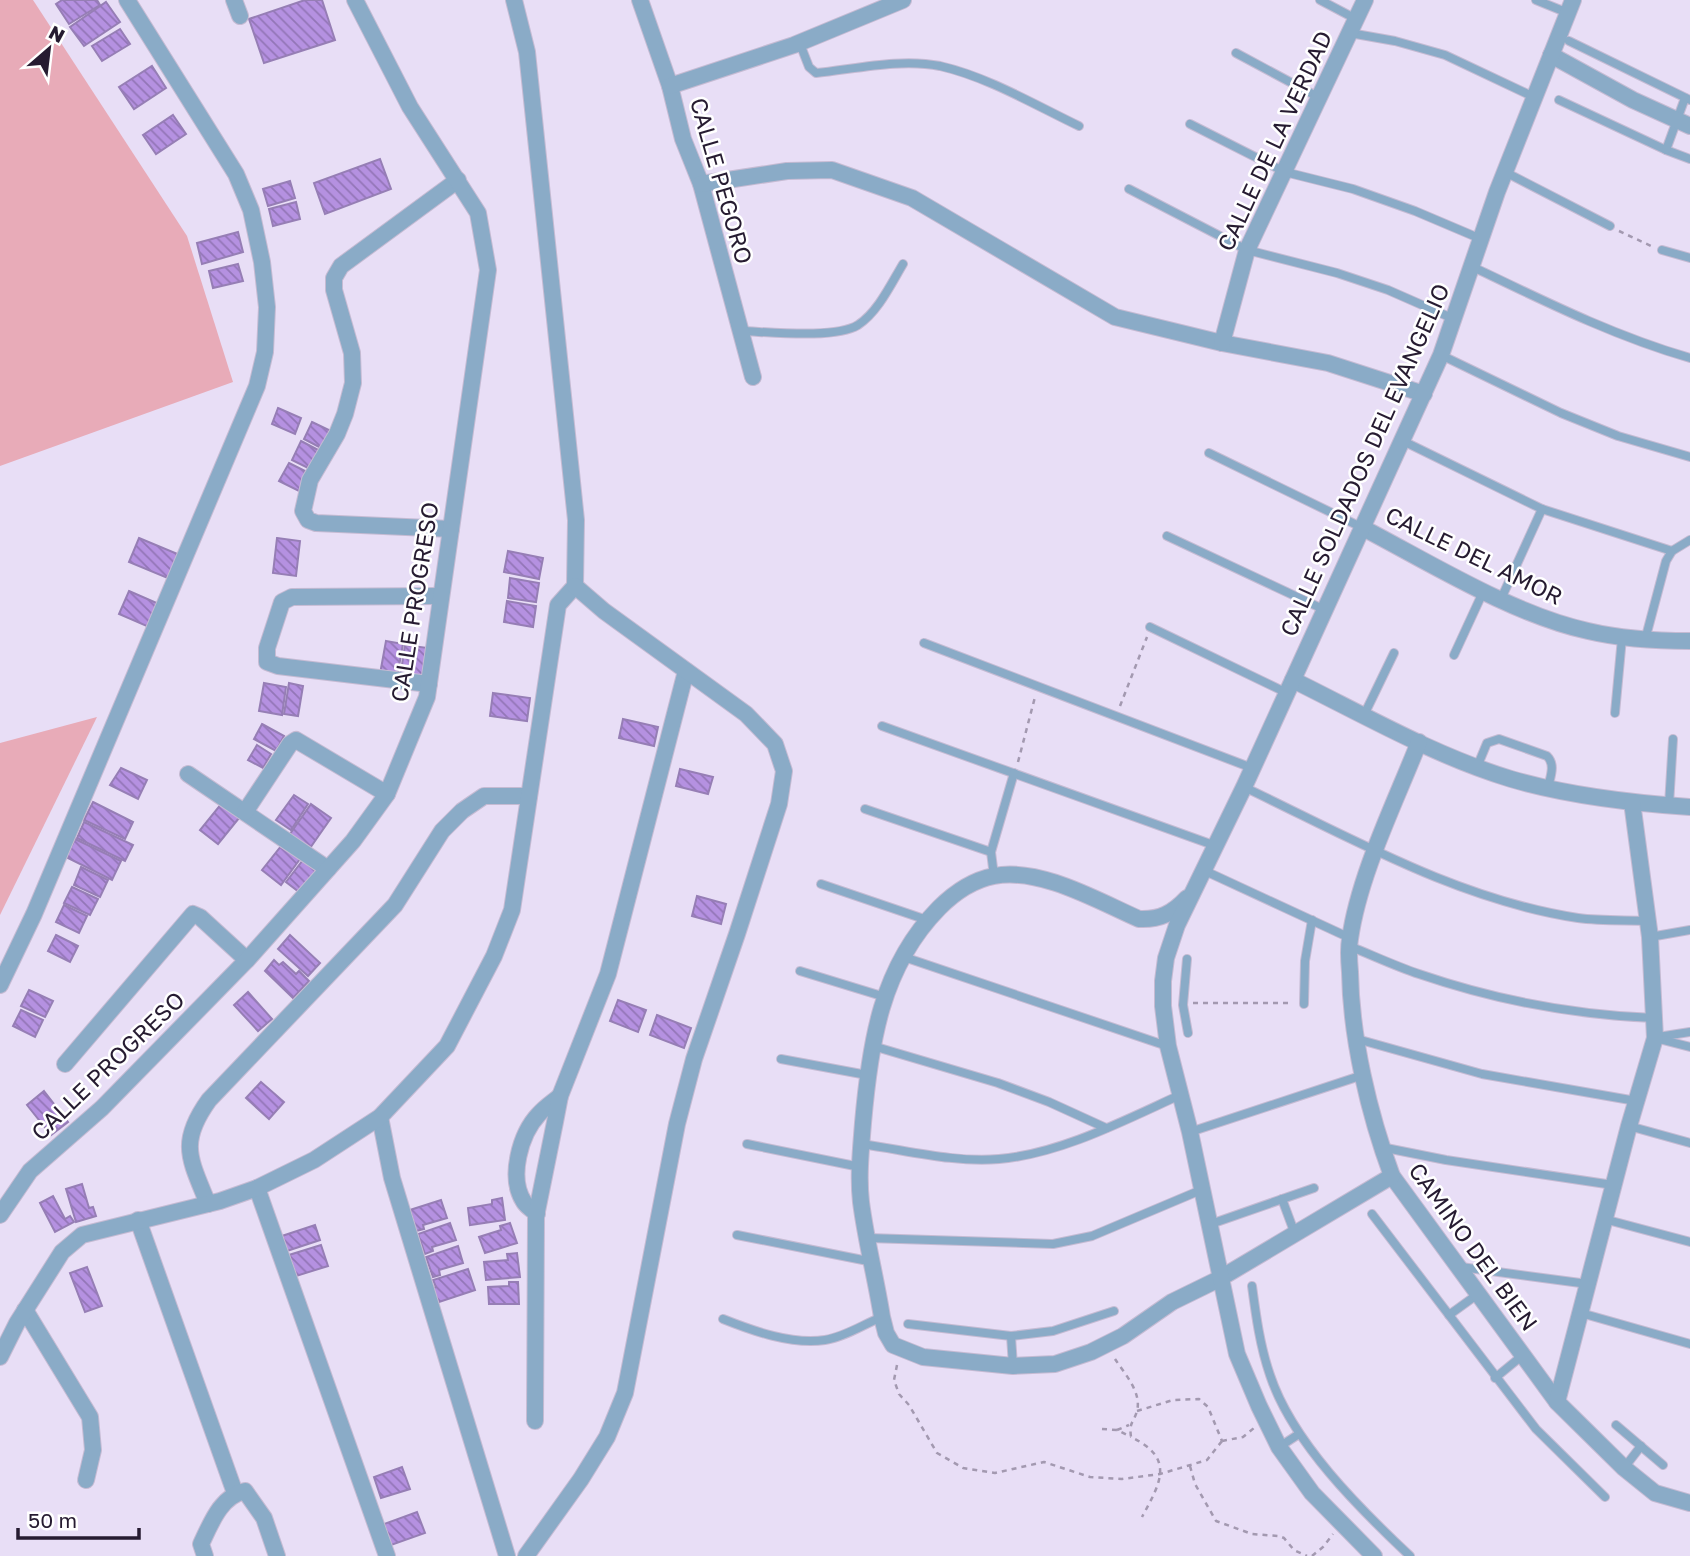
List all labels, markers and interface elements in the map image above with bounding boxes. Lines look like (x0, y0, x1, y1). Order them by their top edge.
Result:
north arrow (14, 14, 84, 84)
text: N (45, 20, 69, 47)
street label: CALLE DE LA VERDAD (1211, 26, 1337, 255)
street label: CALLE PEGORO (685, 94, 759, 267)
street label: CALLE SOLDADOS DEL EVANGELIO (1273, 279, 1455, 640)
street label: CALLE PROGRESO (384, 500, 444, 704)
street label: CALLE DEL AMOR (1381, 500, 1568, 610)
street label: CALLE PROGRESO (25, 985, 190, 1145)
street label: CAMINO DEL BIEN (1403, 1157, 1544, 1336)
scale bar (18, 1496, 138, 1540)
text: 50 m (28, 1507, 77, 1533)

